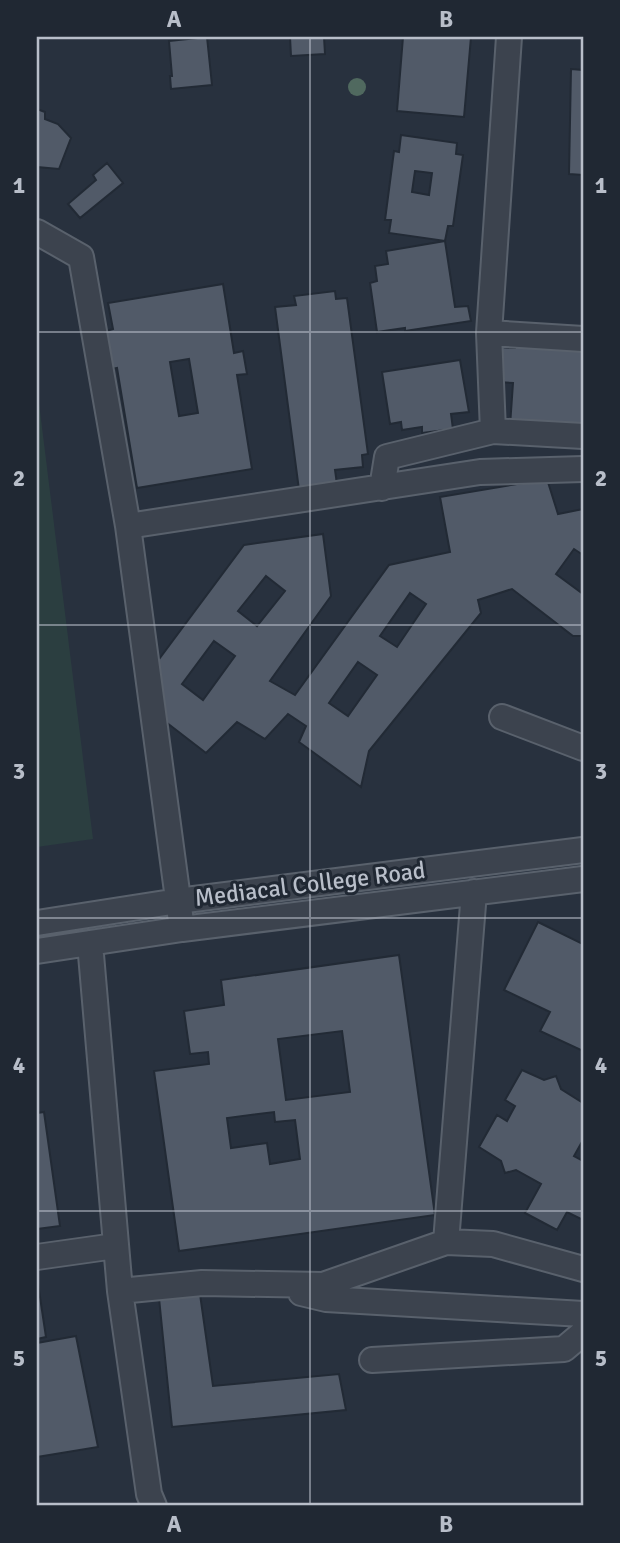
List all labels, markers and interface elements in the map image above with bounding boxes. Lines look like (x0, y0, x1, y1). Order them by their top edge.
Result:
text: A (167, 5, 182, 34)
text: B (439, 5, 453, 34)
text: 1 (13, 171, 25, 200)
text: 1 (595, 171, 607, 200)
text: 2 (13, 464, 25, 493)
text: 2 (595, 464, 607, 493)
text: 3 (13, 757, 25, 786)
text: 3 (595, 757, 607, 786)
street label: Mediacal College Road (193, 855, 427, 913)
text: 4 (13, 1051, 25, 1080)
text: 4 (595, 1051, 607, 1080)
text: 5 (13, 1344, 25, 1373)
text: 5 (595, 1344, 607, 1373)
text: A (167, 1510, 182, 1539)
text: B (439, 1510, 453, 1539)

